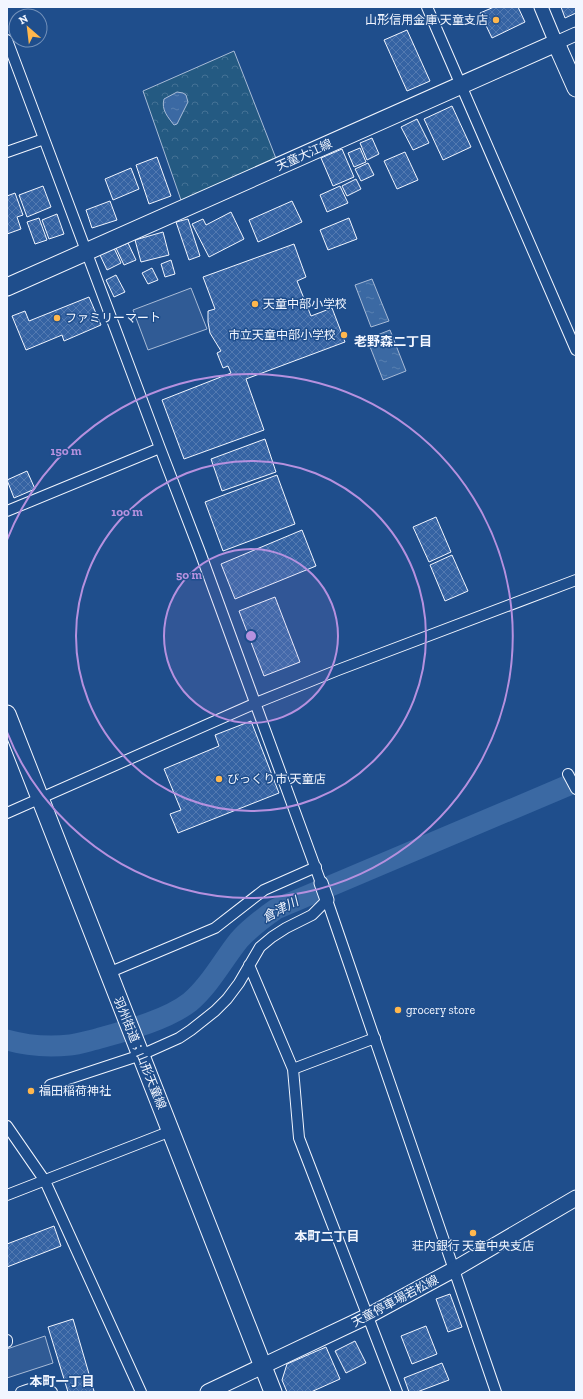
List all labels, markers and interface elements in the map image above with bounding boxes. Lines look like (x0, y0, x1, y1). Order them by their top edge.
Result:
north arrow (8, 8, 48, 48)
text: N (17, 12, 31, 27)
place label: 山形信用金庫 天童支店 (365, 13, 488, 27)
marker: 山形信用金庫 天童支店 (491, 15, 501, 25)
street label: 天童大江線 (274, 136, 334, 174)
place label: 天童中部小学校 (263, 297, 347, 311)
marker: 天童中部小学校 (250, 299, 260, 309)
place label: ファミリーマート (65, 311, 161, 325)
marker: ファミリーマート (52, 313, 62, 323)
place label: 市立天童中部小学校 (228, 328, 336, 342)
marker: 市立天童中部小学校 (339, 330, 349, 340)
district label: 老野森二丁目 (354, 334, 432, 349)
text: 150 m (51, 444, 82, 458)
text: 100 m (111, 505, 143, 519)
text: 50 m (176, 568, 202, 582)
centre of rings (244, 629, 258, 643)
place label: びっくり市 天童店 (227, 772, 326, 786)
marker: びっくり市 天童店 (214, 774, 224, 784)
water label: 倉津川 (259, 893, 303, 925)
street label: 羽州街道；山形天童線 (111, 995, 169, 1111)
place label: grocery store (406, 1003, 475, 1017)
marker: grocery store (393, 1005, 403, 1015)
place label: 福田稲荷神社 (39, 1084, 111, 1098)
marker: 福田稲荷神社 (26, 1086, 36, 1096)
marker: 荘内銀行 天童中央支店 (468, 1228, 478, 1238)
district label: 本町二丁目 (294, 1229, 360, 1244)
place label: 荘内銀行 天童中央支店 (412, 1239, 534, 1253)
street label: 天童停車場若松線 (349, 1272, 441, 1330)
district label: 本町一丁目 (29, 1374, 95, 1389)

